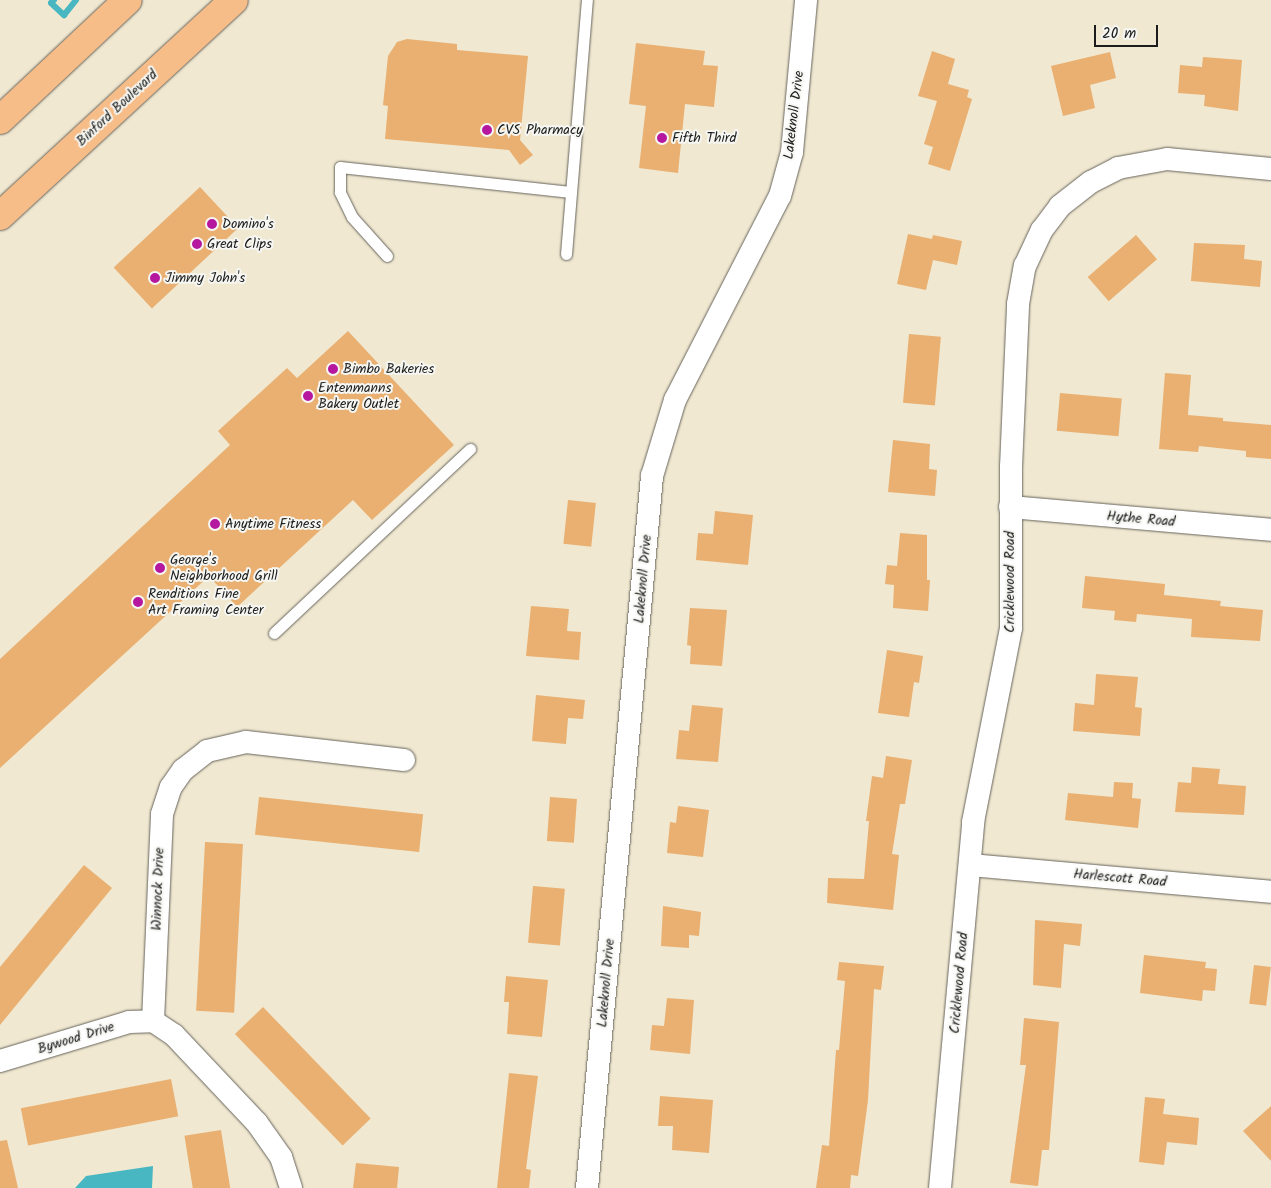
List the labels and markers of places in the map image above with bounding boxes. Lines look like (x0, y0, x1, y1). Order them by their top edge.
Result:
place label: CVS Pharmacy (497, 122, 583, 138)
marker: CVS Pharmacy (481, 124, 493, 136)
place label: Fifth Third (672, 130, 736, 146)
marker: Fifth Third (656, 132, 668, 144)
place label: Domino's (222, 216, 274, 232)
marker: Domino's (206, 218, 218, 230)
place label: Great Clips (207, 236, 272, 252)
marker: Great Clips (191, 238, 203, 250)
place label: Jimmy John's (165, 270, 245, 286)
marker: Jimmy John's (149, 272, 161, 284)
place label: Bimbo Bakeries (343, 361, 434, 377)
marker: Bimbo Bakeries (327, 363, 339, 375)
place label: Entenmanns Bakery Outlet (318, 380, 399, 412)
marker: Entenmanns Bakery Outlet (302, 390, 314, 402)
place label: Anytime Fitness (225, 516, 321, 532)
marker: Anytime Fitness (209, 518, 221, 530)
place label: George's Neighborhood Grill (170, 552, 278, 584)
marker: George's Neighborhood Grill (154, 562, 166, 574)
place label: Renditions Fine Art Framing Center (148, 586, 263, 618)
marker: Renditions Fine Art Framing Center (132, 596, 144, 608)

